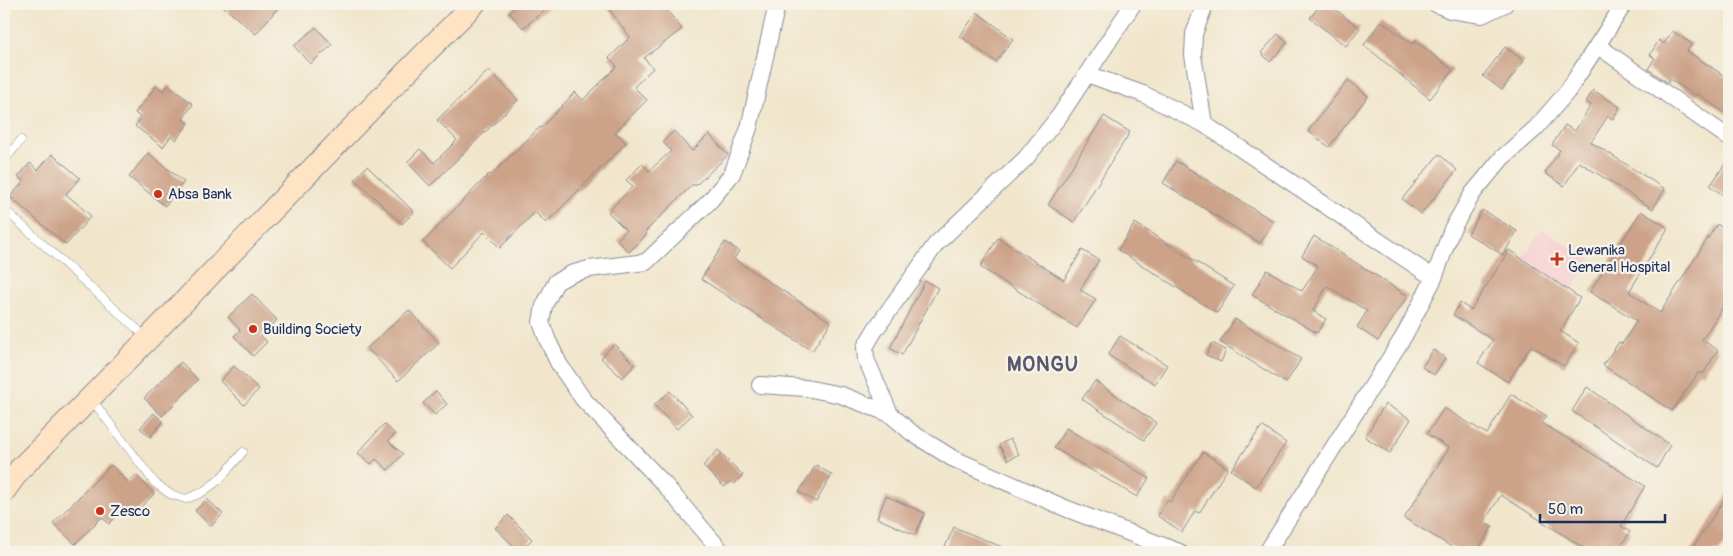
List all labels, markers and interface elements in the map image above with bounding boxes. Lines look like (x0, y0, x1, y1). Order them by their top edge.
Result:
place label: Absa Bank (168, 185, 233, 204)
marker: Absa Bank (152, 188, 164, 200)
place label: Lewanika General Hospital (1568, 241, 1671, 277)
marker: Lewanika General Hospital (1550, 252, 1564, 266)
place label: Building Society (263, 320, 362, 339)
marker: Building Society (247, 323, 259, 335)
district label: MONGU (1007, 352, 1079, 377)
scale bar (1540, 491, 1666, 523)
text: 50 m (1548, 500, 1583, 519)
place label: Zesco (110, 502, 150, 521)
marker: Zesco (94, 505, 106, 517)

